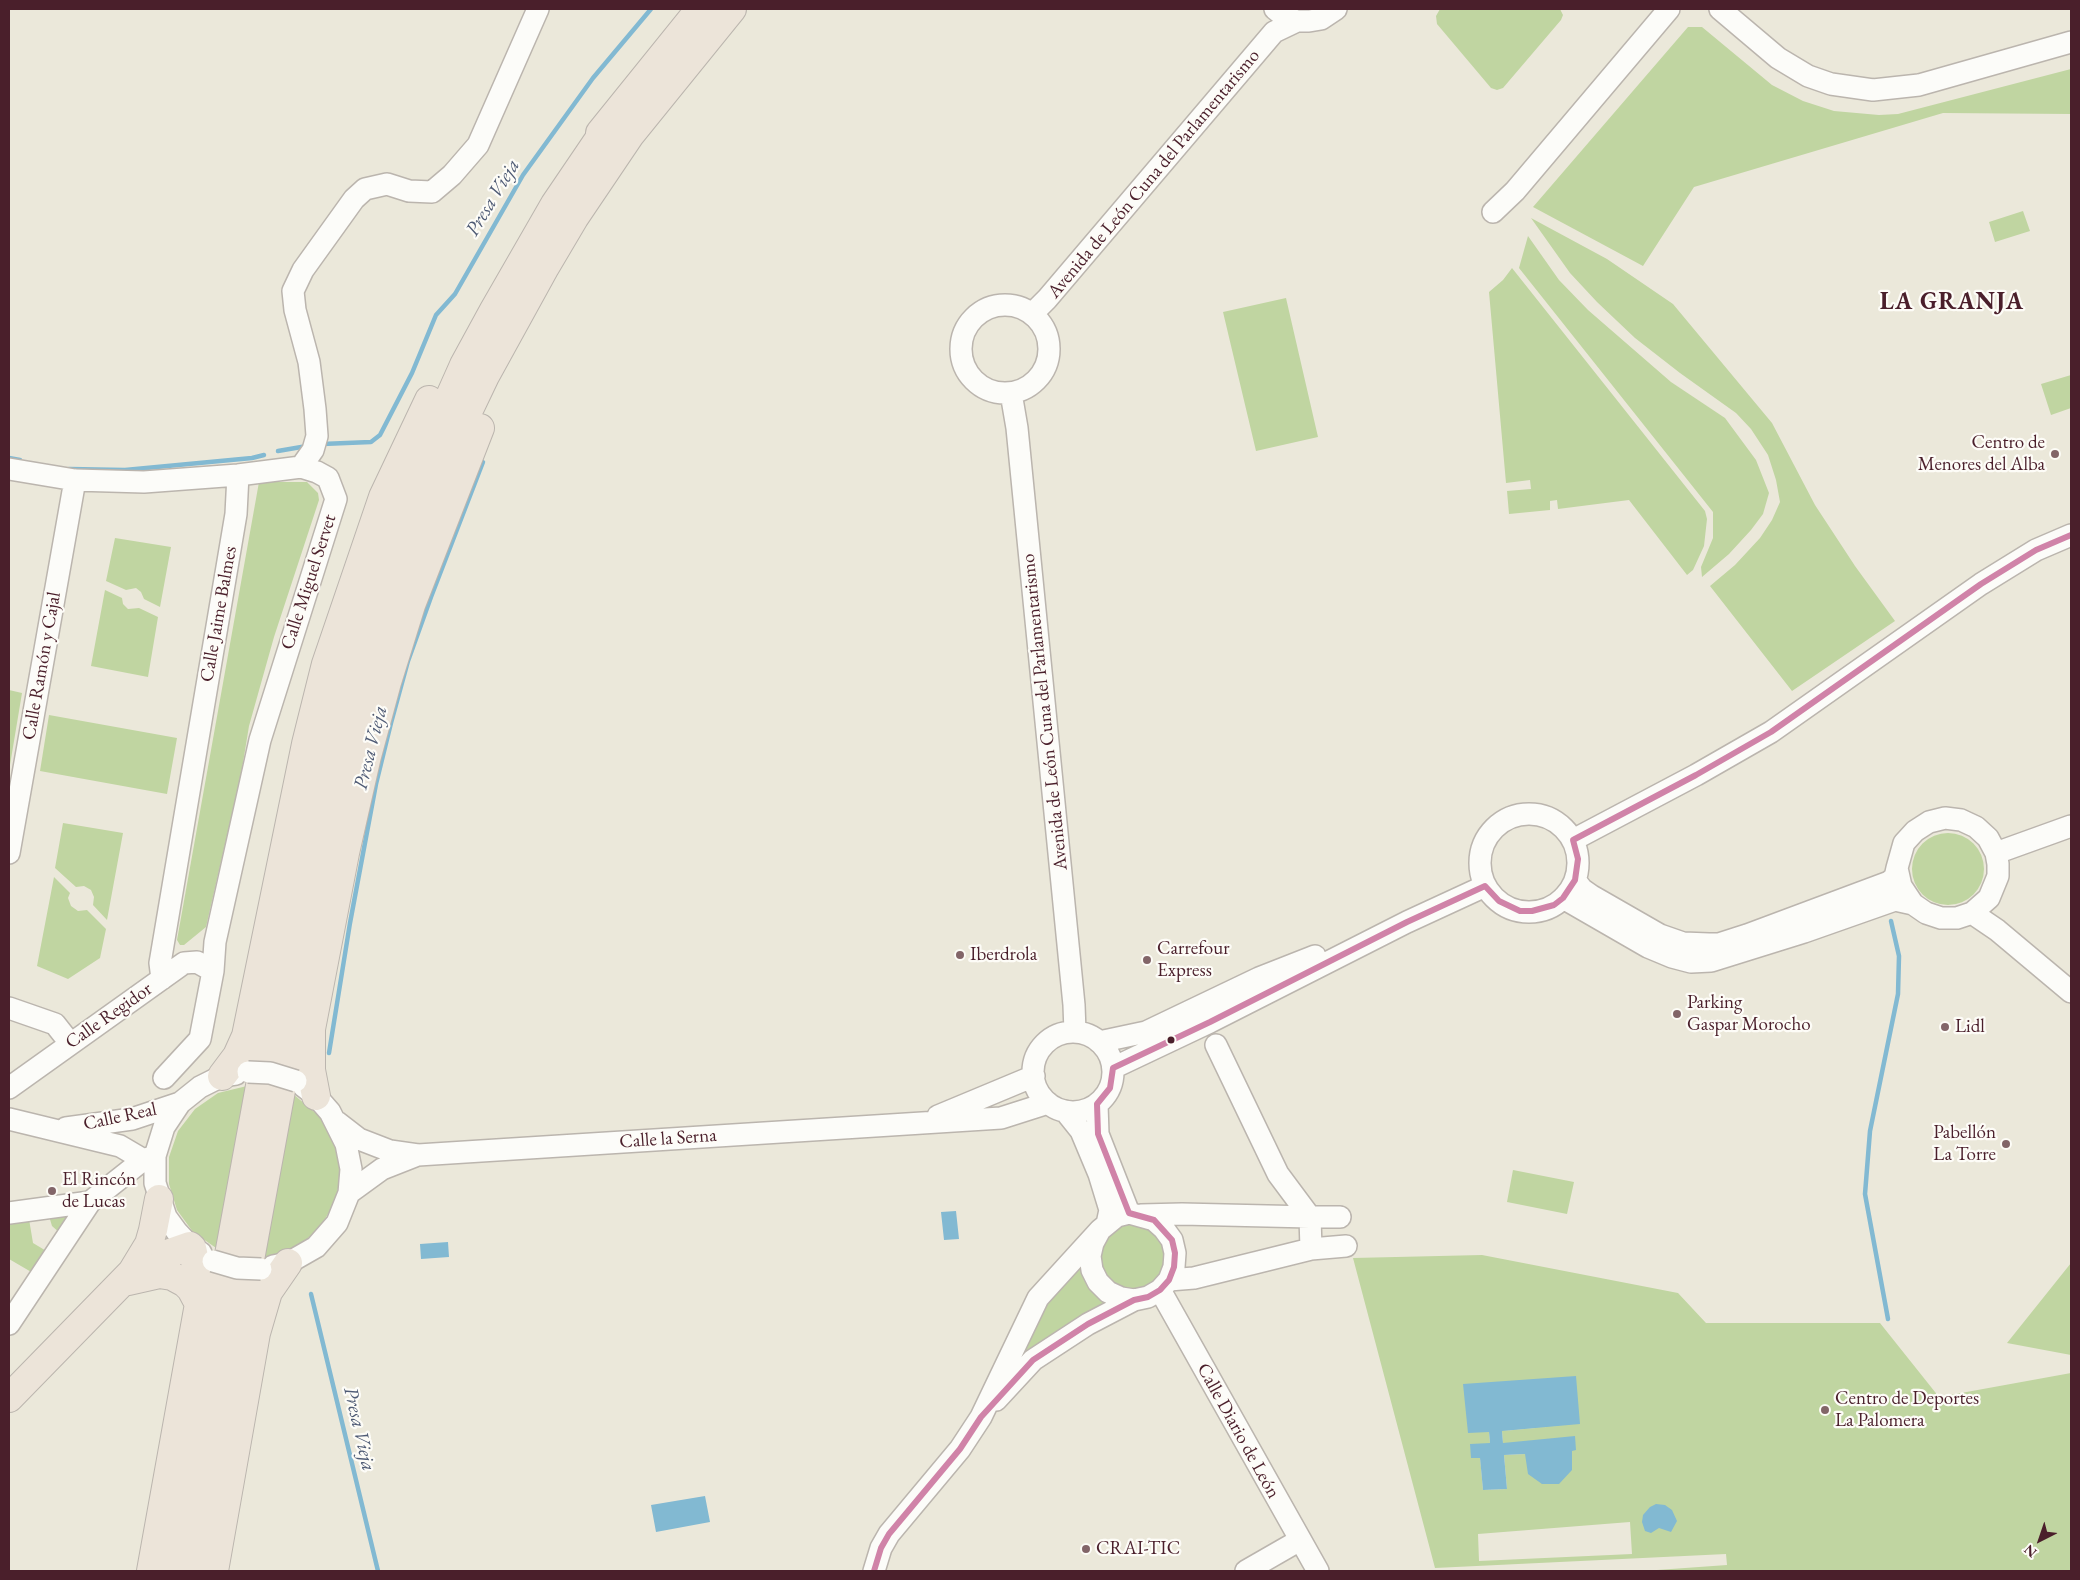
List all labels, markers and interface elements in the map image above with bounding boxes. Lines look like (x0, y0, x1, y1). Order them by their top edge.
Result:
street label: Avenida de León Cuna del Parlamentarismo (1043, 45, 1265, 303)
water label: Presa Vieja (461, 155, 525, 241)
district label: LA GRANJA (1879, 288, 2025, 316)
place label: Centro de Menores del Alba (1918, 432, 2045, 476)
marker: Centro de Menores del Alba (2049, 448, 2061, 460)
street label: Calle Miguel Servet (276, 511, 342, 653)
street label: Calle Jaime Balmes (196, 544, 242, 684)
street label: Avenida de León Cuna del Parlamentarismo (1017, 553, 1073, 871)
street label: Calle Ramón y Cajal (18, 590, 66, 742)
water label: Presa Vieja (349, 704, 393, 792)
place label: Carrefour Express (1157, 938, 1230, 982)
place label: Iberdrola (970, 944, 1037, 966)
marker: Iberdrola (954, 949, 966, 961)
marker: Carrefour Express (1141, 954, 1153, 966)
street label: Calle Regidor (61, 978, 157, 1054)
place label: Parking Gaspar Morocho (1687, 992, 1811, 1036)
marker: Parking Gaspar Morocho (1671, 1008, 1683, 1020)
place label: Lidl (1955, 1016, 1985, 1038)
marker: Lidl (1939, 1021, 1951, 1033)
unlabelled marker (1166, 1035, 1176, 1045)
street label: Calle Real (81, 1098, 159, 1136)
place label: Pabellón La Torre (1933, 1122, 1996, 1166)
street label: Calle la Serna (619, 1124, 717, 1154)
marker: Pabellón La Torre (2000, 1138, 2012, 1150)
place label: El Rincón de Lucas (62, 1169, 136, 1213)
marker: El Rincón de Lucas (46, 1185, 58, 1197)
street label: Calle Diario de León (1191, 1360, 1285, 1502)
water label: Presa Vieja (338, 1385, 380, 1473)
place label: Centro de Deportes La Palomera (1835, 1388, 1979, 1432)
marker: Centro de Deportes La Palomera (1819, 1404, 1831, 1416)
north arrow (2015, 1515, 2065, 1565)
place label: CRAI-TIC (1096, 1538, 1180, 1560)
text: N (2020, 1541, 2040, 1562)
marker: CRAI-TIC (1080, 1543, 1092, 1555)

